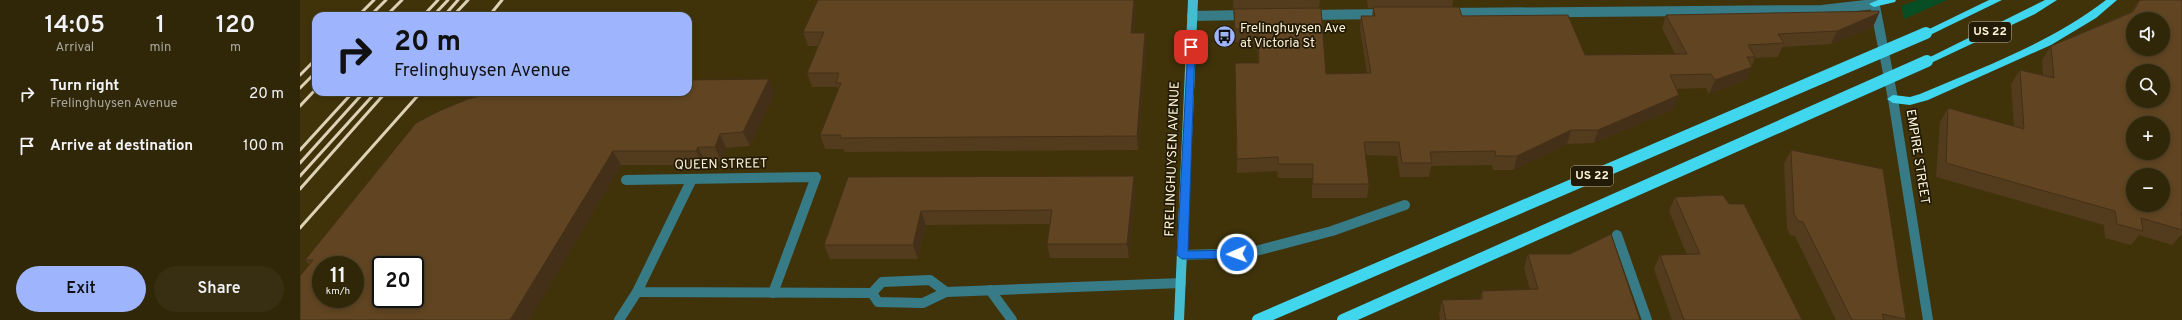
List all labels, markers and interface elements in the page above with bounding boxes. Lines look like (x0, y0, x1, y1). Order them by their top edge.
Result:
text: 14:05 (45, 11, 105, 41)
text: 1 (156, 11, 165, 41)
text: 120 (216, 11, 255, 41)
map controls (2126, 12, 2170, 212)
button: sound (2126, 12, 2170, 56)
place label: Frelinghuysen Ave at Victoria St (1240, 21, 1346, 52)
road number: US 22 (1969, 22, 2011, 42)
bus stop icon: Frelinghuysen Ave at Victoria St (1211, 23, 1237, 49)
text: 20 m (394, 25, 461, 61)
icon: right (328, 28, 380, 80)
pin (1174, 30, 1208, 64)
icon: arrive (1180, 36, 1202, 58)
text: Arrival (55, 40, 94, 56)
text: min (150, 40, 171, 56)
text: m (230, 40, 241, 56)
text: Frelinghuysen Avenue (394, 60, 570, 83)
button: search (2126, 64, 2170, 108)
text: Turn right (50, 77, 119, 96)
street label: FRELINGHUYSEN AVENUE (1162, 81, 1184, 237)
icon: right (16, 83, 38, 105)
text: 20 m (249, 85, 284, 104)
text: Frelinghuysen Avenue (50, 96, 177, 112)
street label: EMPIRE STREET (1902, 108, 1932, 206)
button: + (2126, 116, 2170, 160)
icon: arrive (16, 135, 38, 157)
text: Arrive at destination (50, 137, 193, 156)
text: 100 m (243, 137, 284, 156)
street label: QUEEN STREET (674, 156, 768, 174)
road number: US 22 (1571, 166, 1613, 186)
button: − (2126, 168, 2170, 212)
position arrow (1216, 233, 1258, 275)
speed limit sign: 20 (372, 256, 424, 308)
text: 11 (330, 264, 346, 290)
button: Exit (16, 266, 146, 312)
button: Share (154, 266, 284, 312)
text: km/h (326, 285, 350, 298)

